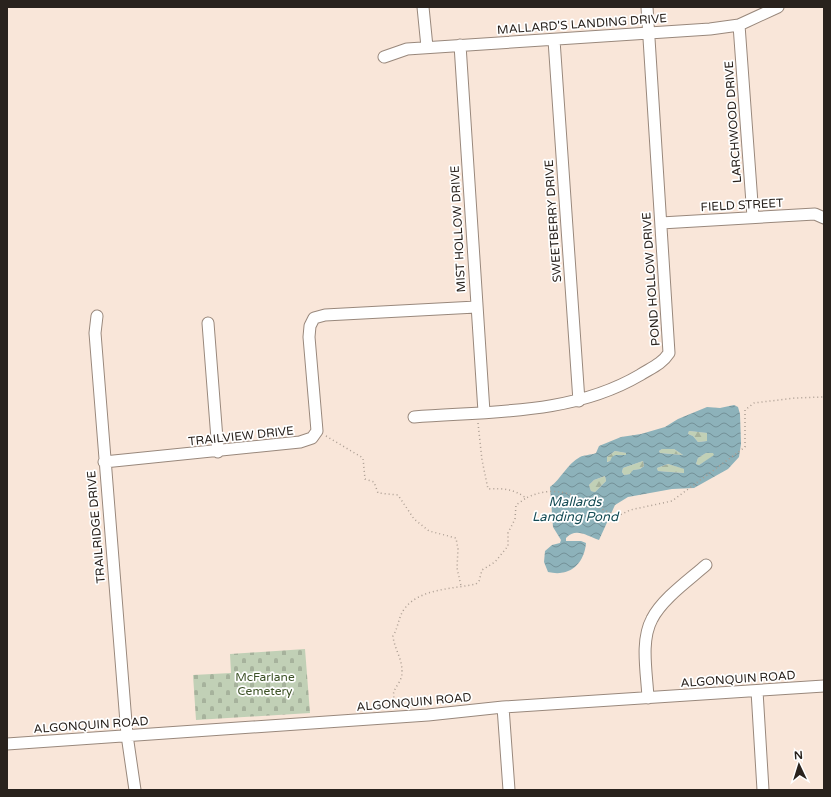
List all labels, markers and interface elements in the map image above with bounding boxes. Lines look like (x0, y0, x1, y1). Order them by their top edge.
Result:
street label: MALLARD'S LANDING DRIVE (497, 11, 668, 37)
street label: LARCHWOOD DRIVE (722, 60, 744, 183)
street label: SWEETBERRY DRIVE (542, 159, 564, 283)
street label: MIST HOLLOW DRIVE (448, 165, 468, 293)
street label: FIELD STREET (700, 196, 784, 214)
street label: POND HOLLOW DRIVE (639, 211, 663, 346)
street label: TRAILVIEW DRIVE (187, 423, 295, 449)
street label: TRAILRIDGE DRIVE (84, 470, 108, 584)
water label: Mallards Landing Pond (532, 494, 620, 525)
street label: ALGONQUIN ROAD (680, 668, 796, 690)
park label: McFarlane Cemetery (235, 670, 295, 698)
street label: ALGONQUIN ROAD (356, 690, 472, 714)
street label: ALGONQUIN ROAD (33, 714, 149, 736)
north arrow (779, 745, 819, 785)
text: N (793, 749, 803, 762)

